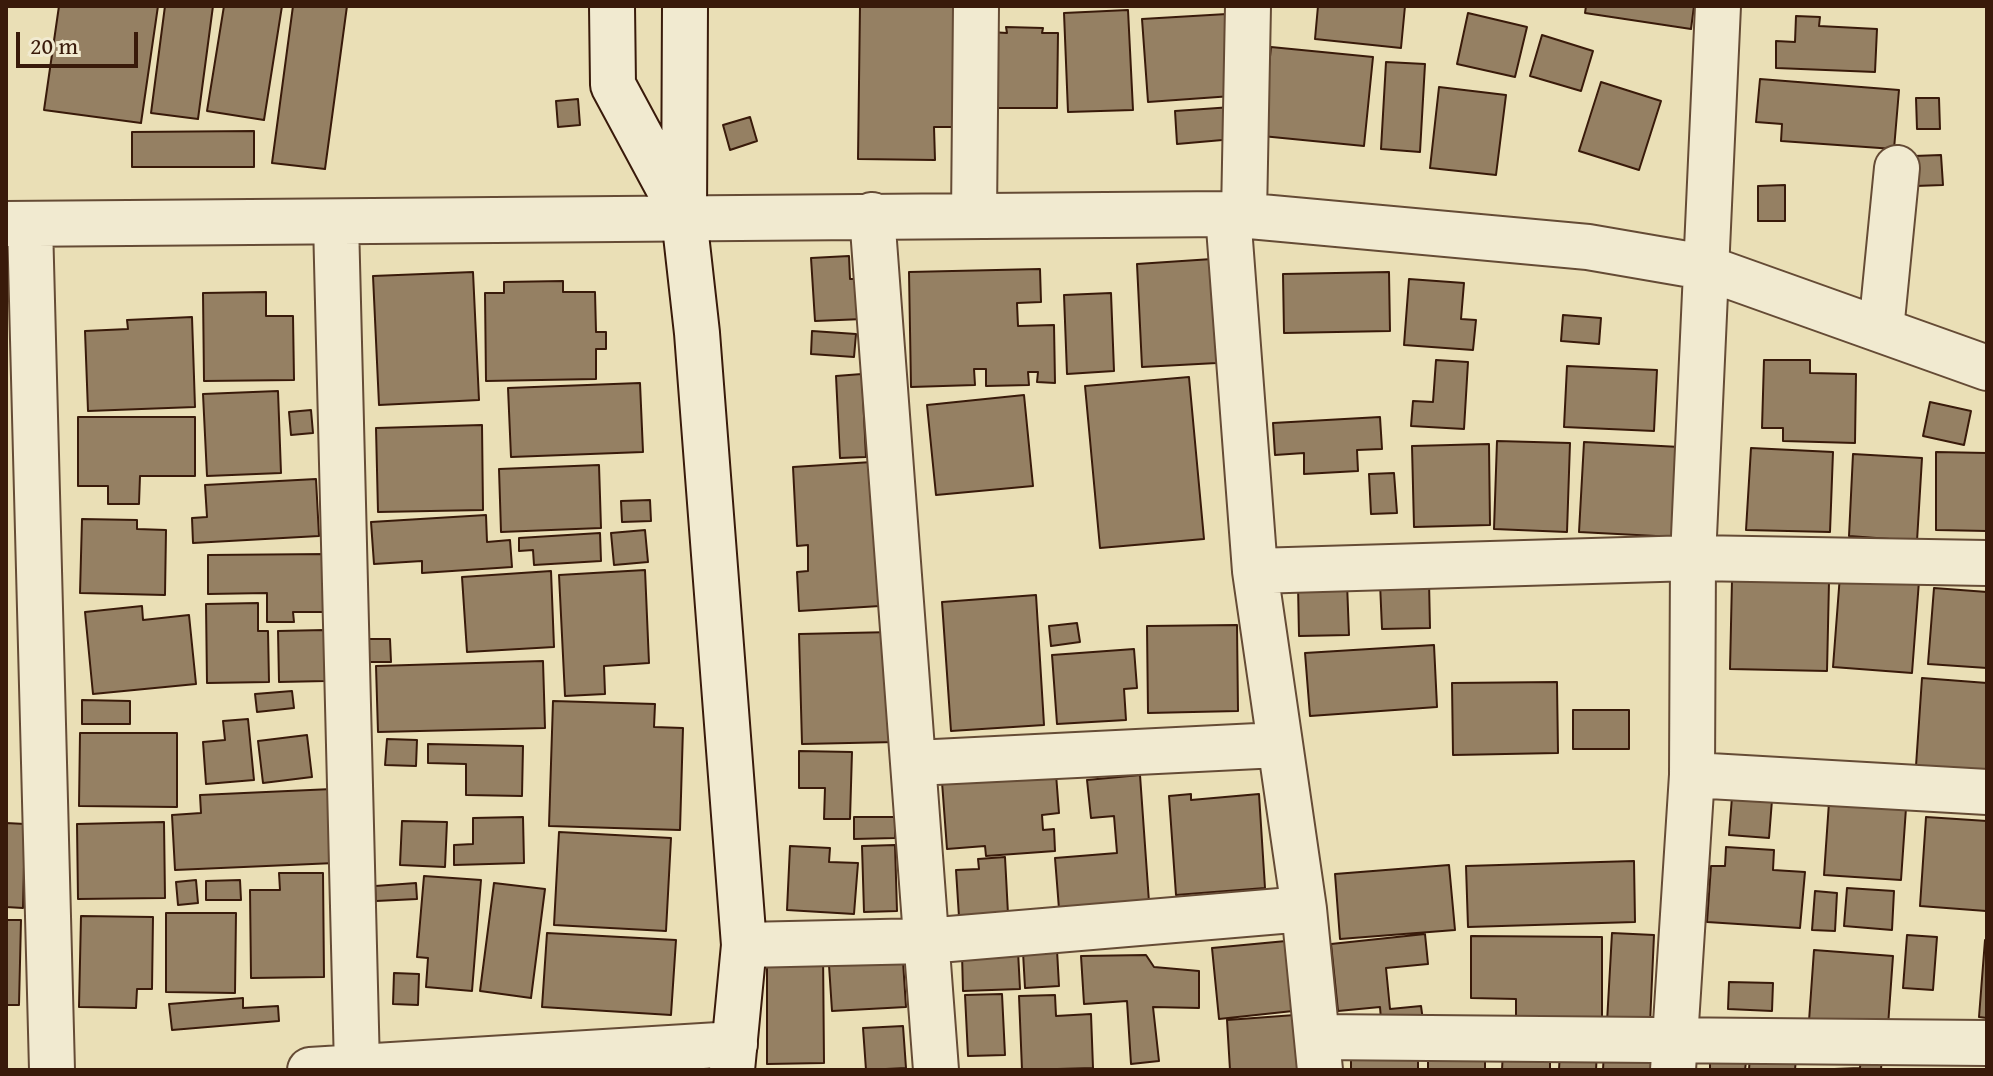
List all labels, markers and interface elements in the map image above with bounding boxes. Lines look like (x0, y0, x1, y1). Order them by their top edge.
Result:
scale bar (20, 16, 142, 66)
text: 20 m (30, 28, 78, 63)

